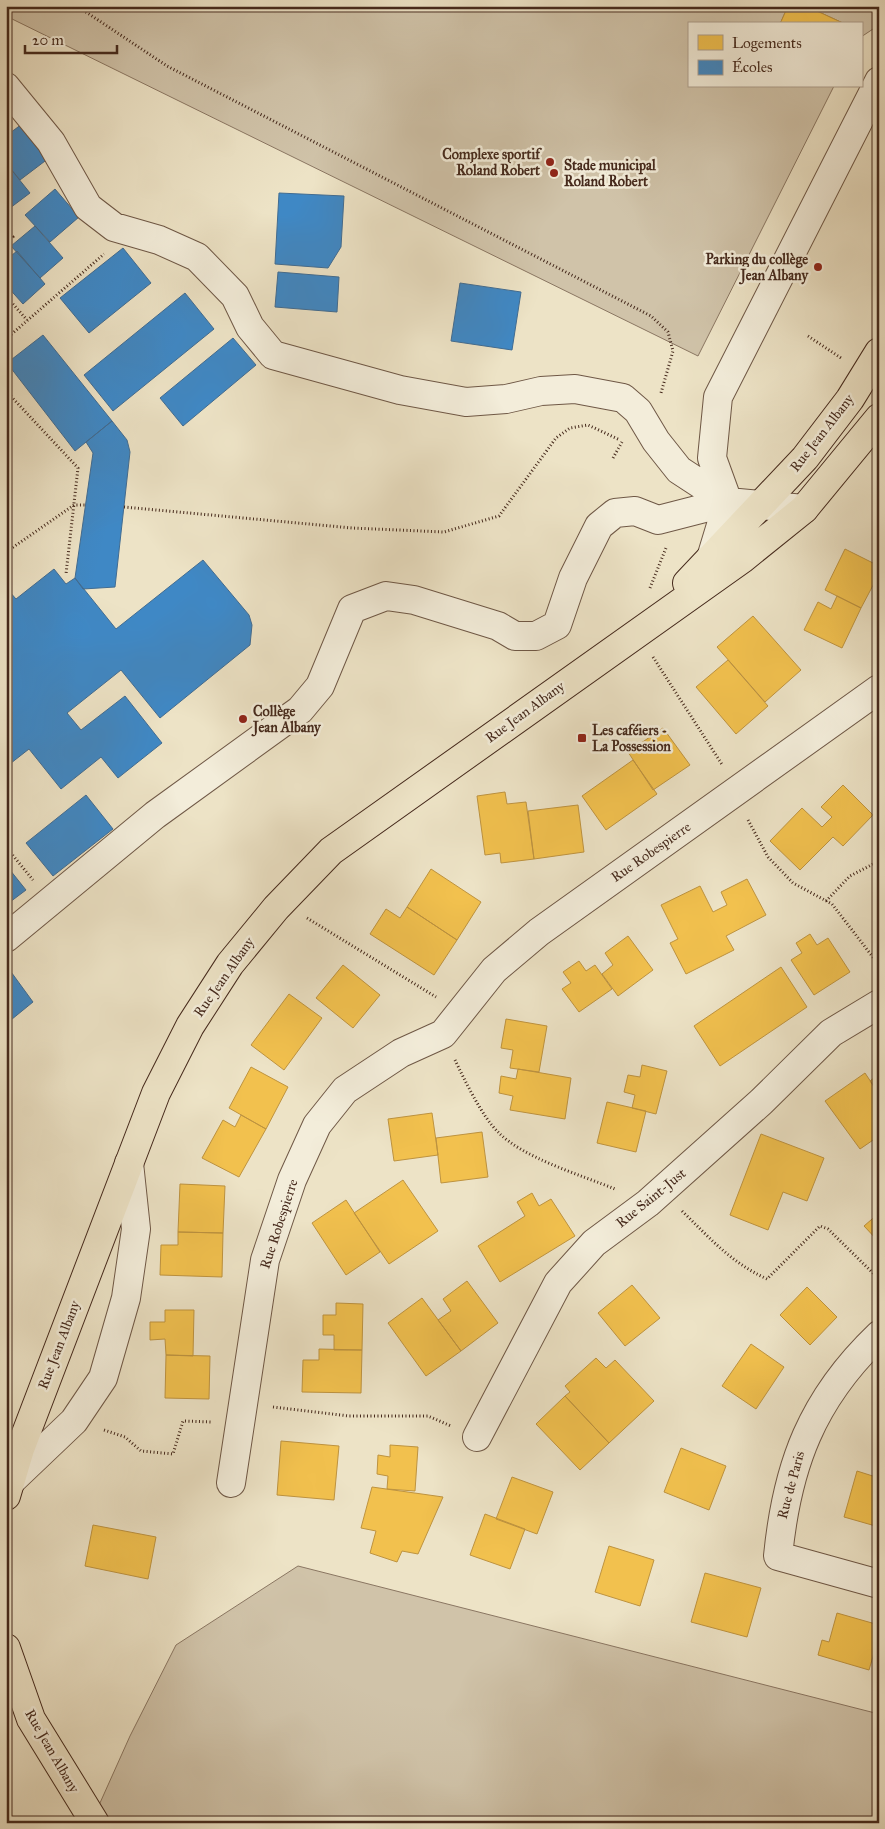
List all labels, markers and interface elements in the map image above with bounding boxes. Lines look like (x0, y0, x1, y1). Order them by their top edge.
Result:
scale bar (25, 22, 118, 54)
legend (688, 22, 862, 88)
text: 20 m (32, 31, 64, 49)
text: Logements (732, 34, 802, 52)
text: Écoles (732, 57, 772, 76)
place label: Complexe sportif Roland Robert (442, 146, 542, 179)
marker: Complexe sportif Roland Robert (544, 156, 556, 168)
place label: Stade municipal Roland Robert (564, 157, 657, 190)
marker: Stade municipal Roland Robert (548, 167, 560, 179)
place label: Parking du collège Jean Albany (705, 251, 809, 285)
marker: Parking du collège Jean Albany (812, 261, 824, 273)
street label: Rue Jean Albany (786, 391, 859, 476)
street label: Rue Jean Albany (482, 677, 569, 747)
place label: Collège Jean Albany (251, 703, 322, 737)
marker: Collège Jean Albany (237, 713, 249, 725)
place label: Les caféiers - La Possession (592, 722, 671, 755)
marker: Les caféiers - La Possession (576, 732, 588, 744)
street label: Rue Robespierre (608, 818, 694, 886)
street label: Rue Jean Albany (190, 933, 259, 1021)
street label: Rue Saint-Just (613, 1165, 690, 1232)
street label: Rue Robespierre (256, 1177, 302, 1271)
street label: Rue Jean Albany (34, 1298, 85, 1392)
street label: Rue de Paris (774, 1449, 808, 1521)
street label: Rue Jean Albany (20, 1706, 83, 1797)

